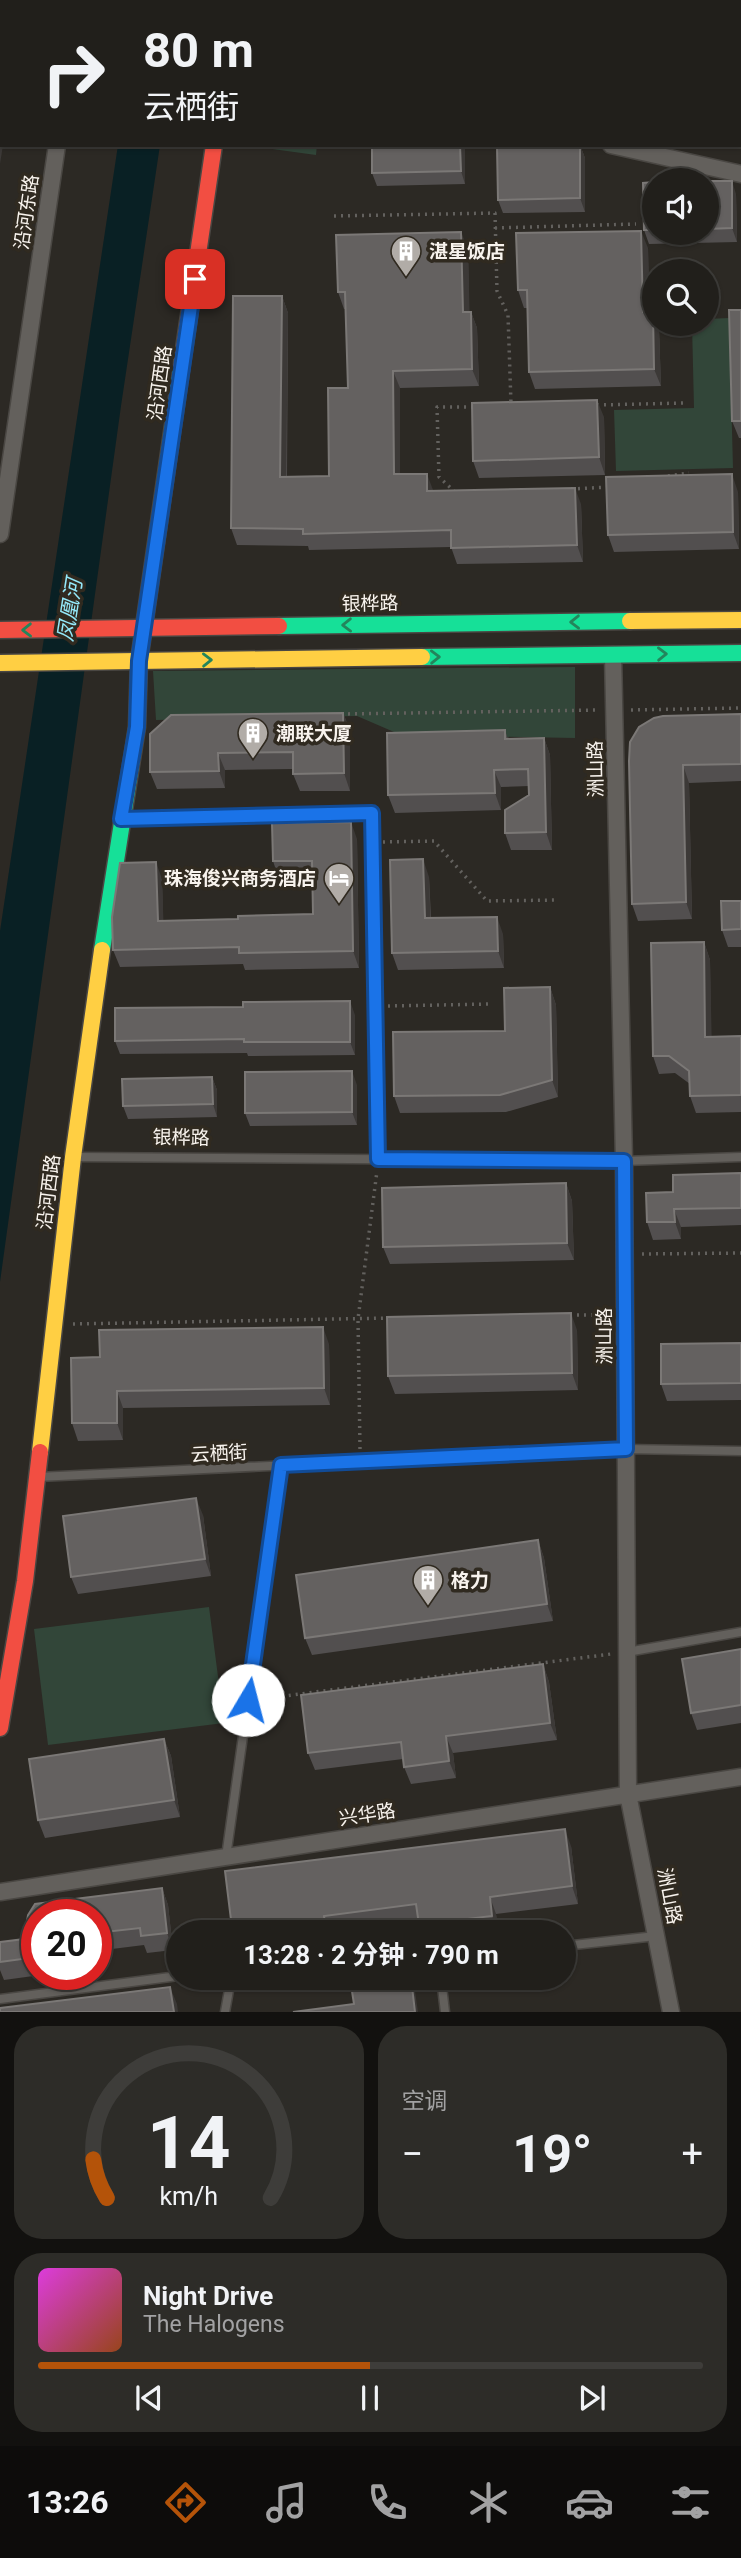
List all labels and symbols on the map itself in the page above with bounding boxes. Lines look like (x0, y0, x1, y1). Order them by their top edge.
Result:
street label: 沿河东路 (10, 173, 43, 251)
building icon: 湛星饭店 (389, 234, 423, 278)
place label: 湛星饭店 (429, 240, 505, 263)
pin (165, 249, 225, 309)
street label: 沿河西路 (143, 344, 176, 422)
water label: 凤凰河 (53, 573, 87, 643)
street label: 银桦路 (341, 592, 399, 615)
one-way arrow (569, 614, 580, 630)
one-way arrow (342, 617, 353, 632)
one-way arrow (21, 622, 32, 637)
one-way arrow (658, 646, 668, 662)
one-way arrow (430, 649, 441, 665)
one-way arrow (202, 653, 213, 668)
building icon: 潮联大厦 (236, 716, 270, 760)
place label: 潮联大厦 (276, 722, 352, 745)
street label: 洲山路 (584, 740, 607, 798)
hotel icon: 珠海俊兴商务酒店 (322, 861, 356, 905)
place label: 珠海俊兴商务酒店 (164, 867, 316, 890)
street label: 银桦路 (152, 1126, 210, 1149)
street label: 沿河西路 (32, 1153, 65, 1231)
street label: 洲山路 (593, 1307, 616, 1365)
street label: 云栖街 (190, 1441, 248, 1466)
building icon: 格力 (411, 1563, 445, 1607)
place label: 格力 (451, 1569, 489, 1592)
position arrow (211, 1663, 285, 1737)
street label: 兴华路 (337, 1799, 397, 1830)
street label: 洲山路 (653, 1866, 686, 1926)
speed limit sign: 20 (21, 1899, 112, 1990)

